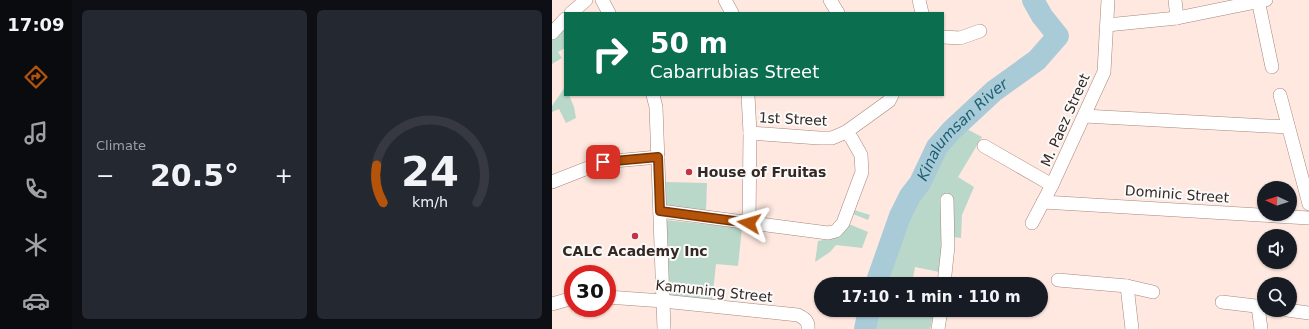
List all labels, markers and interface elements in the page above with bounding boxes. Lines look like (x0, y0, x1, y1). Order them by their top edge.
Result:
text: 17:09 (7, 14, 65, 35)
text: 50 m (650, 27, 728, 60)
icon: right (584, 28, 636, 80)
text: Cabarrubias Street (650, 61, 819, 82)
icon: directions (22, 63, 50, 91)
street label: M. Paez Street (1037, 70, 1093, 169)
water label: Kinalumsan River (913, 74, 1012, 184)
street label: 1st Street (758, 109, 828, 129)
icon: music (22, 119, 50, 147)
text: Climate (96, 138, 146, 153)
pin (586, 145, 620, 179)
text: 24 (401, 146, 458, 195)
icon: arrive (592, 151, 614, 173)
text: 20.5° (150, 158, 239, 193)
text: − (96, 163, 114, 188)
text: + (275, 163, 293, 188)
place label: House of Fruitas (697, 164, 826, 180)
marker: House of Fruitas (684, 167, 694, 177)
icon: phone (22, 175, 50, 203)
north arrow (1257, 181, 1297, 221)
map controls (1257, 181, 1297, 317)
street label: Dominic Street (1124, 182, 1230, 206)
text: km/h (411, 193, 448, 209)
position arrow (728, 202, 770, 244)
button: sound (1257, 229, 1297, 269)
icon: climate (22, 231, 50, 259)
marker: CALC Academy Inc (630, 231, 640, 241)
place label: CALC Academy Inc (562, 243, 708, 259)
speed limit sign: 30 (564, 265, 616, 317)
street label: Kamuning Street (655, 277, 774, 305)
button: search (1257, 277, 1297, 317)
icon: car (22, 287, 50, 315)
text: 17:10 · 1 min · 110 m (841, 288, 1021, 306)

